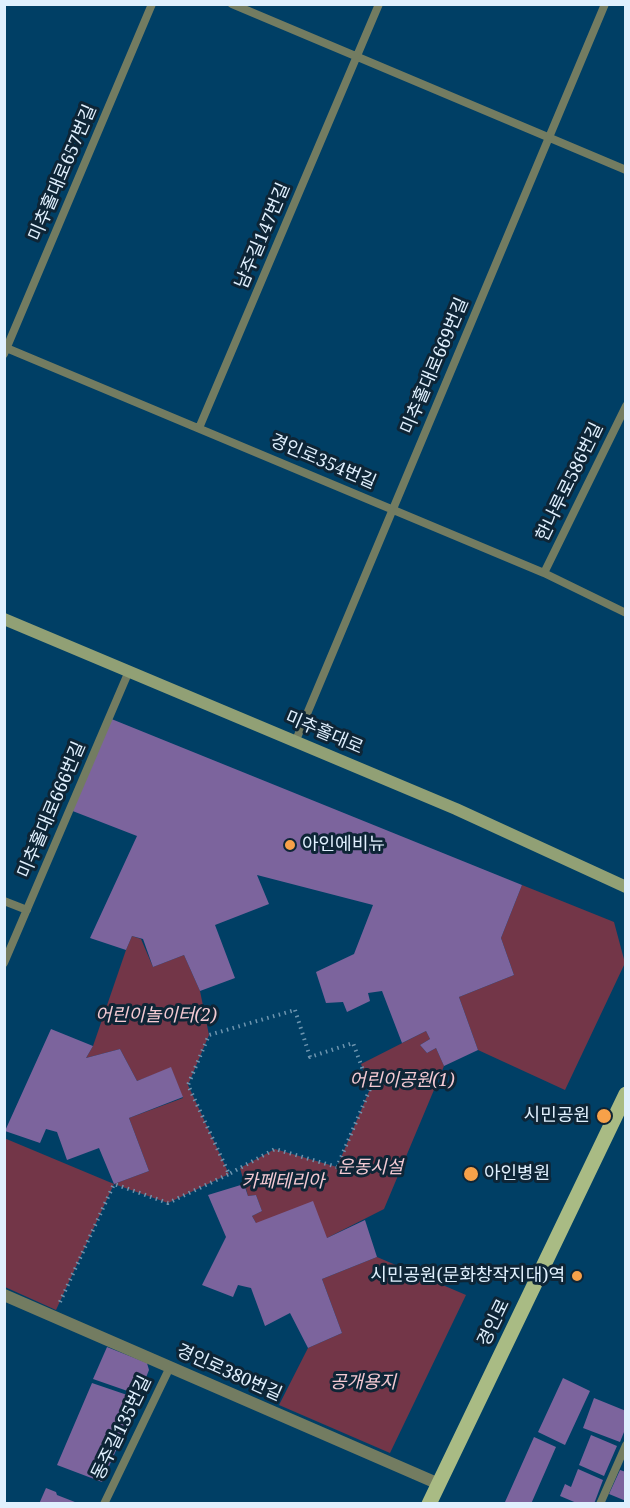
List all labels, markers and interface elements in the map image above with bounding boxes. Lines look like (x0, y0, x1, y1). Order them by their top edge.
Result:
street label: 미추홀대로657번길 (25, 102, 101, 244)
street label: 남주길147번길 (231, 180, 295, 292)
street label: 미추홀대로669번길 (397, 295, 473, 437)
street label: 한나루로586번길 (532, 419, 608, 545)
street label: 경인로354번길 (267, 430, 379, 494)
street label: 미추홀대로 (282, 707, 366, 759)
street label: 미추홀대로666번길 (14, 739, 90, 881)
place label: 아인에비뉴 (302, 834, 385, 856)
marker: 아인에비뉴 (283, 838, 297, 852)
park label: 어린이놀이터(2) (95, 1005, 217, 1027)
park label: 어린이공원(1) (349, 1070, 455, 1092)
place label: 시민공원 (524, 1105, 590, 1127)
marker: 시민공원 (595, 1107, 613, 1125)
park label: 운동시설 (337, 1157, 403, 1179)
place label: 아인병원 (484, 1163, 550, 1185)
marker: 아인병원 (462, 1165, 480, 1183)
park label: 카페테리아 (242, 1171, 324, 1193)
place label: 시민공원(문화창작지대)역 (370, 1265, 565, 1287)
marker: 시민공원(문화창작지대)역 (570, 1269, 584, 1283)
street label: 경인로 (473, 1296, 515, 1350)
street label: 경인로380번길 (173, 1340, 285, 1406)
street label: 동주길135번길 (88, 1372, 156, 1484)
park label: 공개용지 (330, 1372, 396, 1394)

